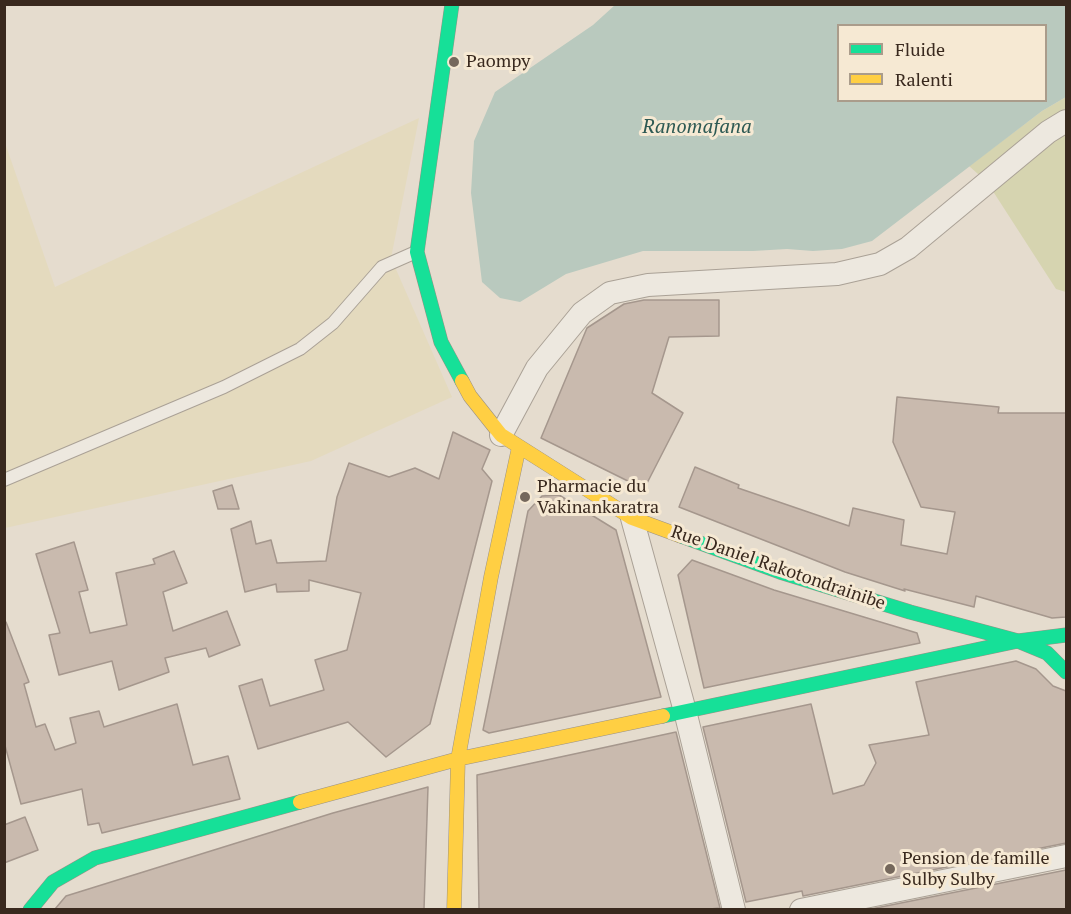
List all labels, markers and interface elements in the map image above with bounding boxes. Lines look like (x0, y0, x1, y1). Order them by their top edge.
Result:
legend (837, 24, 1047, 102)
text: Fluide (895, 37, 945, 61)
place label: Paompy (466, 51, 530, 73)
marker: Paompy (447, 55, 461, 69)
text: Ralenti (895, 67, 953, 91)
water label: Ranomafana (642, 115, 752, 139)
place label: Pharmacie du Vakinankaratra (537, 476, 659, 518)
marker: Pharmacie du Vakinankaratra (518, 490, 532, 504)
street label: Rue Daniel Rakotondrainibe (668, 521, 888, 615)
place label: Pension de famille Sulby Sulby (902, 848, 1050, 890)
marker: Pension de famille Sulby Sulby (883, 862, 897, 876)

